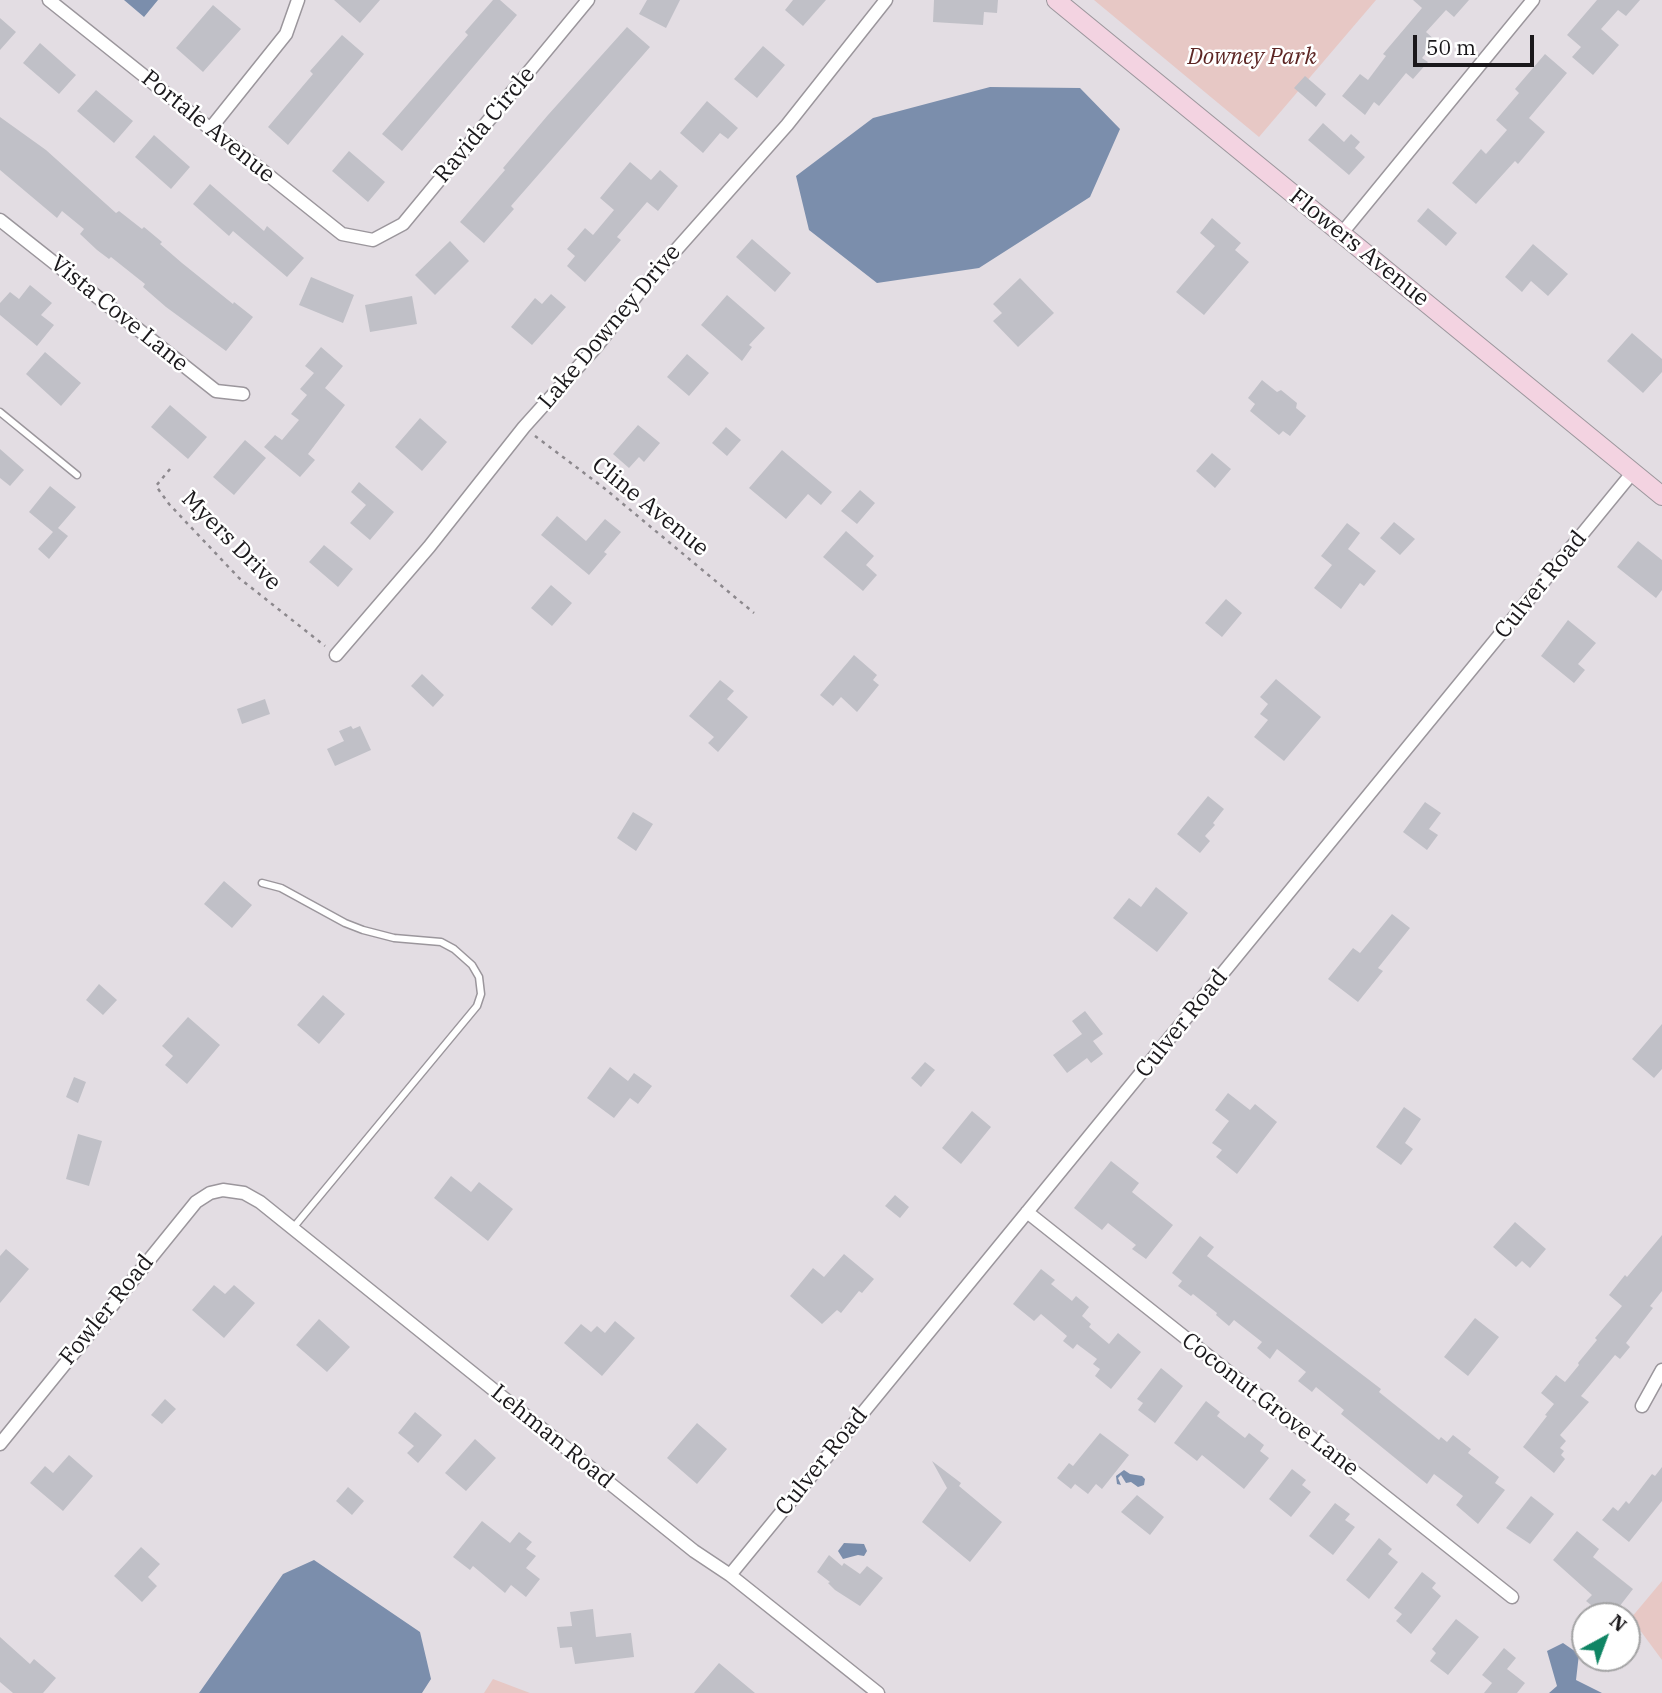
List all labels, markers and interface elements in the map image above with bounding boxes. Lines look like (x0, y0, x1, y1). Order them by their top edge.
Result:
scale bar (1417, 21, 1538, 65)
text: 50 m (1426, 33, 1476, 61)
park label: Downey Park (1187, 43, 1317, 71)
street label: Ravida Circle (429, 62, 541, 188)
street label: Portale Avenue (136, 65, 280, 189)
street label: Flowers Avenue (1284, 183, 1434, 313)
street label: Lake Downey Drive (533, 239, 687, 415)
street label: Vista Cove Lane (44, 250, 194, 378)
street label: Cline Avenue (586, 452, 714, 562)
street label: Myers Drive (176, 486, 286, 596)
street label: Culver Road (1489, 525, 1593, 645)
street label: Culver Road (1130, 964, 1234, 1084)
street label: Fowler Road (54, 1249, 160, 1371)
street label: Coconut Grove Lane (1176, 1327, 1364, 1483)
street label: Lehman Road (485, 1379, 619, 1495)
street label: Culver Road (770, 1402, 874, 1522)
north arrow (1571, 1602, 1641, 1672)
text: N (1605, 1609, 1632, 1637)

